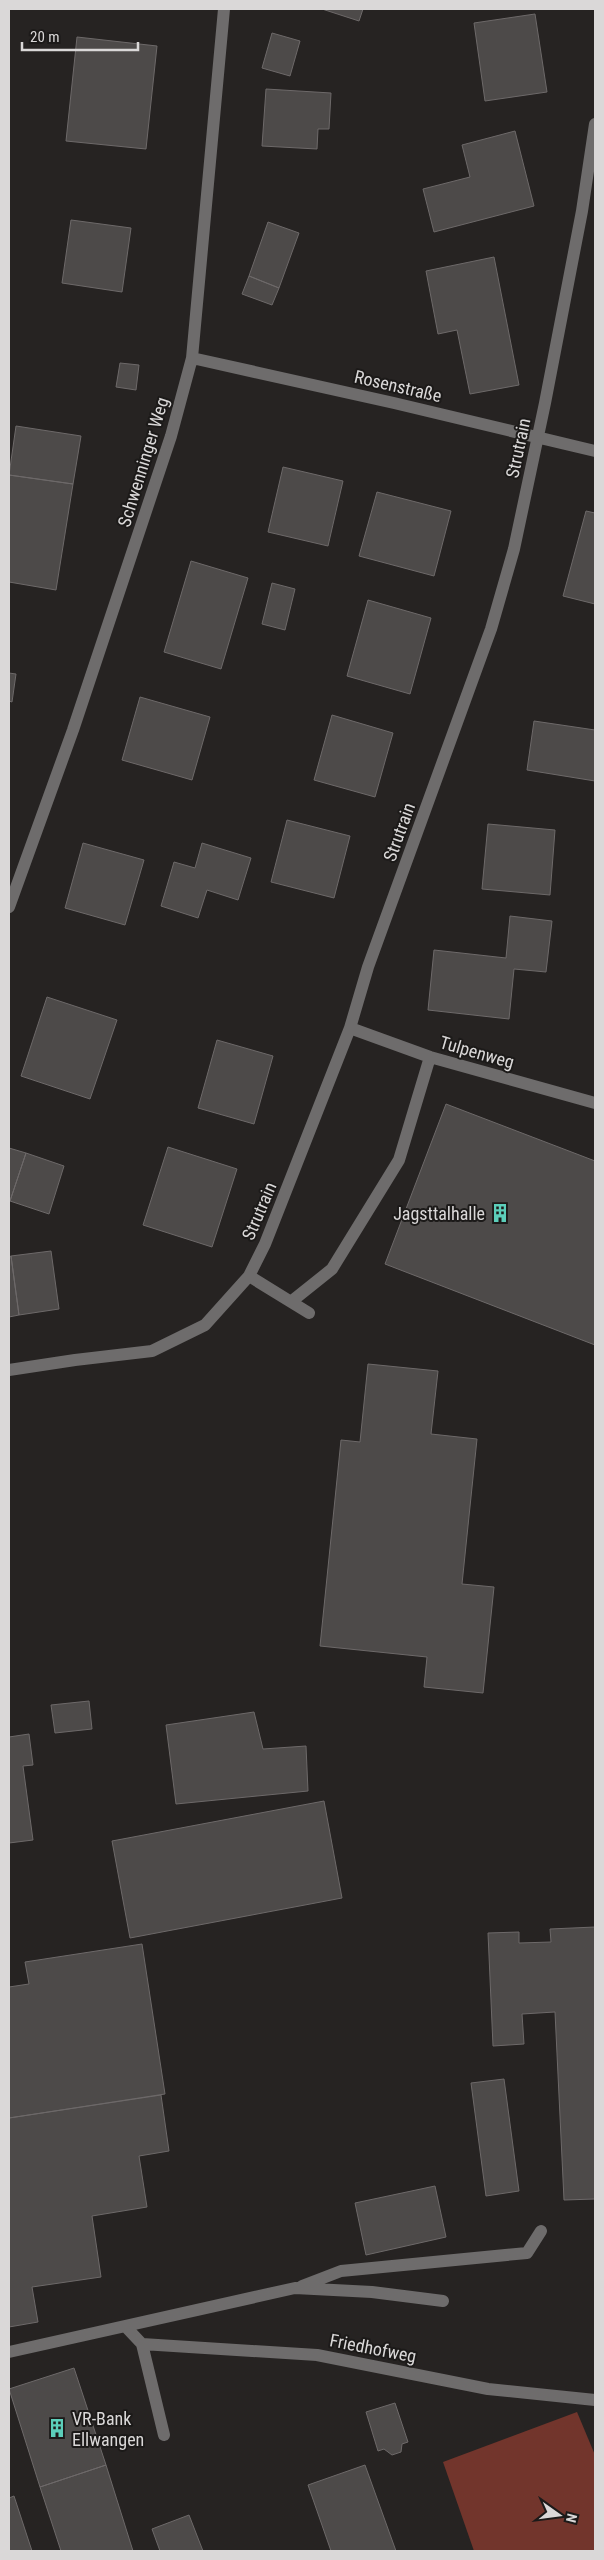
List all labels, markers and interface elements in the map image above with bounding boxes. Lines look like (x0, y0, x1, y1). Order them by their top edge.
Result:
scale bar (22, 20, 139, 52)
text: 20 m (30, 28, 60, 46)
street label: Rosenstraße (352, 366, 444, 406)
street label: Schwenninger Weg (113, 395, 173, 529)
street label: Strutrain (501, 416, 535, 480)
street label: Strutrain (379, 800, 419, 864)
street label: Tulpenweg (437, 1031, 517, 1073)
street label: Strutrain (237, 1179, 281, 1243)
building icon: Jagsttalhalle (489, 1202, 511, 1224)
place label: Jagsttalhalle (393, 1203, 485, 1224)
street label: Friedhofweg (328, 2329, 418, 2367)
place label: VR-Bank Ellwangen (72, 2408, 144, 2450)
building icon: VR-Bank Ellwangen (46, 2417, 68, 2439)
north arrow (534, 2490, 584, 2540)
text: N (563, 2512, 580, 2524)

